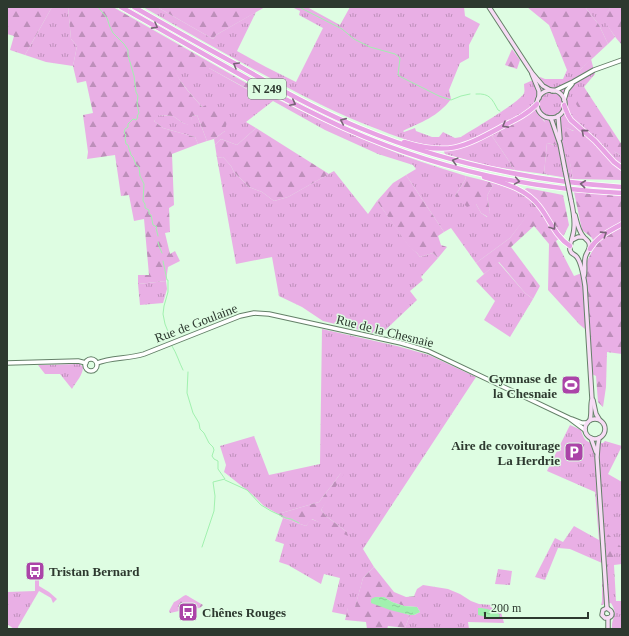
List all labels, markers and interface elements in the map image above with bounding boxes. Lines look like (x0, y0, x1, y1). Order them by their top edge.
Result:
one-way arrow (151, 22, 158, 29)
one-way arrow (233, 62, 240, 69)
road number: N 249 (248, 79, 286, 99)
one-way arrow (289, 98, 296, 106)
one-way arrow (340, 117, 347, 125)
one-way arrow (501, 121, 509, 128)
one-way arrow (581, 129, 589, 136)
one-way arrow (452, 157, 459, 166)
one-way arrow (514, 176, 520, 185)
one-way arrow (580, 179, 586, 188)
one-way arrow (548, 223, 555, 230)
one-way arrow (600, 231, 607, 239)
street label: Rue de Goulaine (153, 300, 240, 346)
street label: Rue de la Chesnaie (335, 312, 436, 350)
place label: Gymnase de la Chesnaie (489, 371, 557, 401)
sports icon: Gymnase de la Chesnaie (560, 374, 582, 396)
place label: Aire de covoiturage La Herdrie (451, 438, 560, 468)
parking icon: Aire de covoiturage La Herdrie (563, 441, 585, 463)
bus stop icon: Tristan Bernard (24, 560, 46, 582)
place label: Tristan Bernard (49, 564, 140, 579)
scale bar (485, 594, 588, 620)
bus stop icon: Chênes Rouges (177, 601, 199, 623)
text: 200 m (491, 601, 522, 615)
place label: Chênes Rouges (202, 605, 286, 620)

